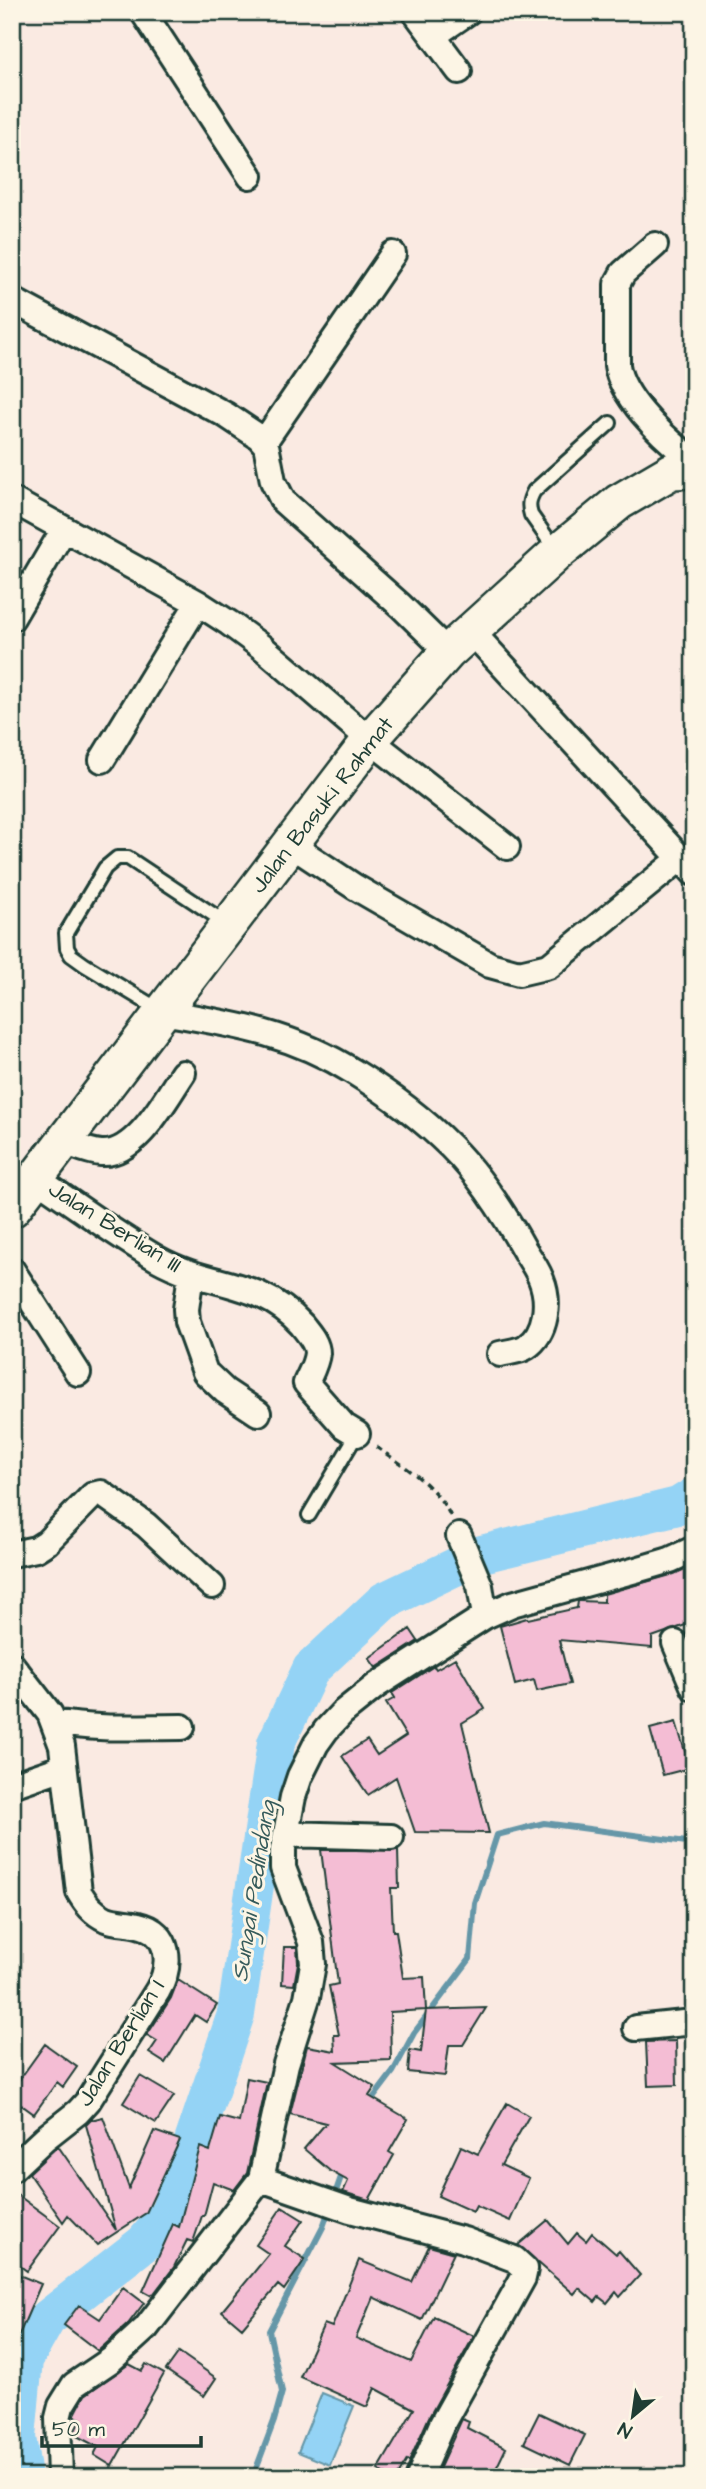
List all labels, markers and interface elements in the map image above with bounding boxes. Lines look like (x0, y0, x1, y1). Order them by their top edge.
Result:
street label: Jalan Basuki Rahmat (243, 709, 402, 900)
street label: Jalan Berlian III (42, 1173, 188, 1281)
water label: Sungai Pedindang (223, 1797, 286, 1984)
street label: Jalan Berlian I (69, 1973, 173, 2113)
north arrow (598, 2380, 668, 2450)
scale bar (42, 2405, 201, 2449)
text: 50 m (52, 2415, 106, 2444)
text: N (614, 2415, 637, 2444)

